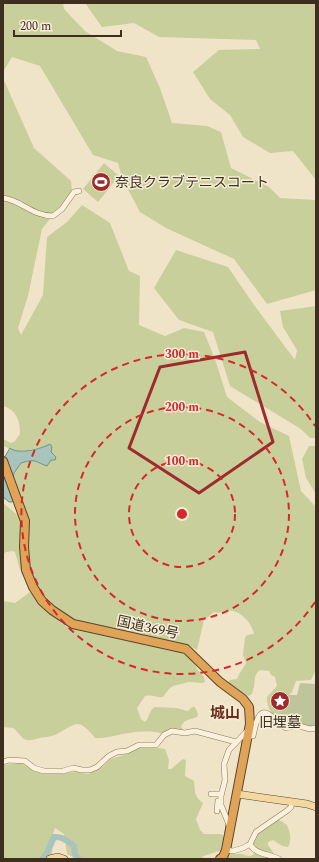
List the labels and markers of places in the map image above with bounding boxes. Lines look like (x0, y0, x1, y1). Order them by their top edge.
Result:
sports icon: 奈良クラブテニスコート (90, 171, 112, 193)
place label: 奈良クラブテニスコート (115, 172, 269, 193)
centre of rings (175, 507, 189, 521)
place icon: 旧埋墓 (269, 690, 291, 712)
place label: 旧埋墓 (259, 712, 301, 733)

